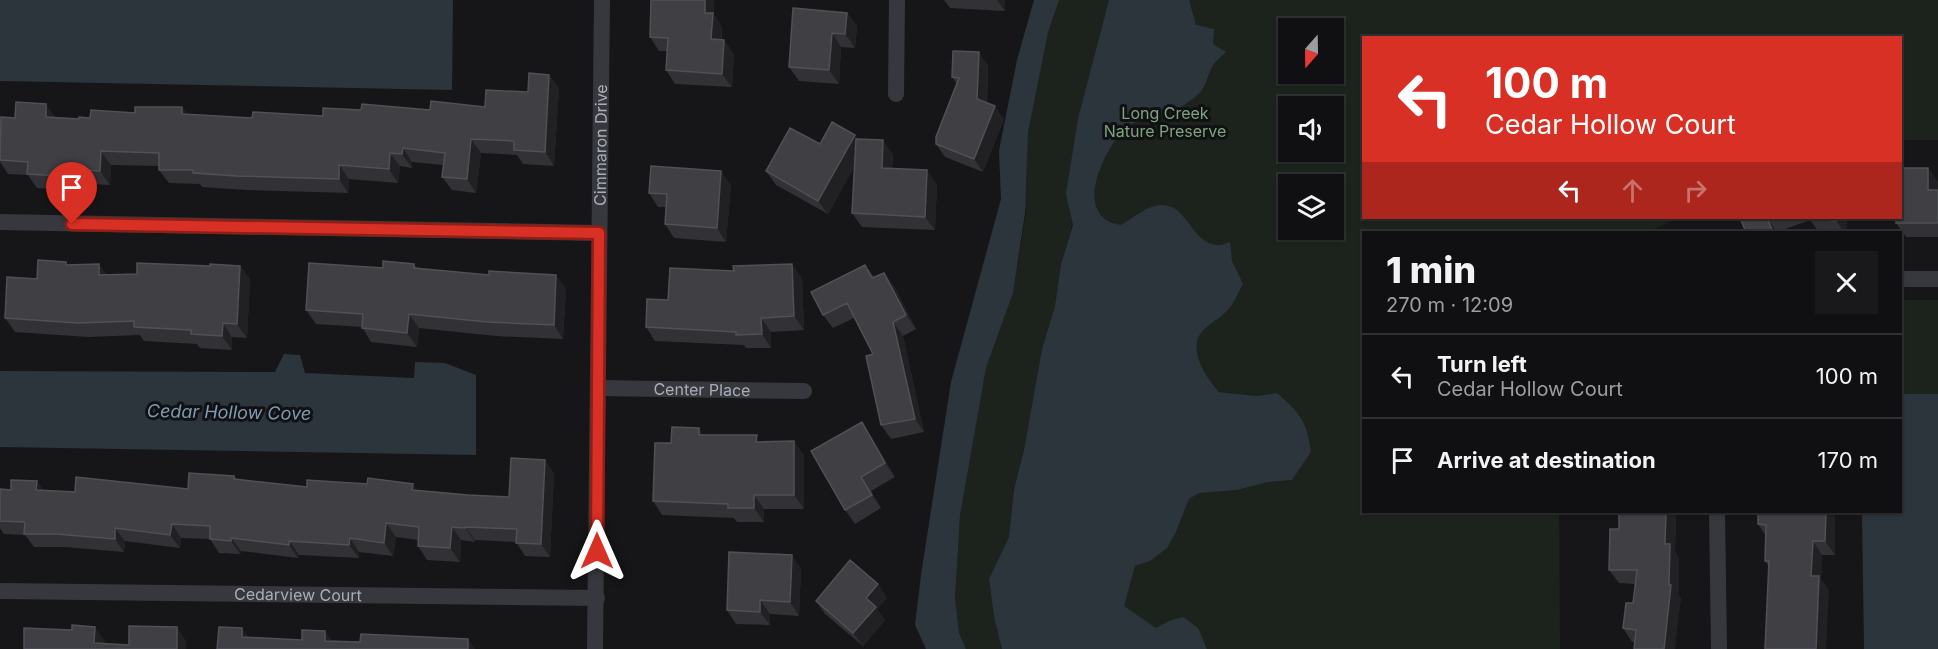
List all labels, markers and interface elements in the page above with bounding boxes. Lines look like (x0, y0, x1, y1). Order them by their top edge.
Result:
north arrow (1278, 18, 1344, 84)
map controls (1278, 18, 1344, 240)
text: 100 m (1485, 57, 1608, 108)
icon: left (1386, 60, 1464, 138)
street label: Cimmaron Drive (590, 84, 611, 206)
button: sound (1278, 96, 1344, 162)
park label: Long Creek Nature Preserve (1104, 103, 1226, 141)
text: Cedar Hollow Court (1485, 108, 1736, 141)
pin (46, 162, 97, 224)
icon: arrive (55, 171, 88, 204)
button: layers (1278, 174, 1344, 240)
icon: left (1553, 174, 1586, 207)
icon: ahead (1616, 174, 1649, 207)
icon: right (1679, 174, 1712, 207)
text: 1 min (1386, 248, 1476, 292)
button: close (1815, 251, 1878, 314)
text: 270 m · 12:09 (1386, 293, 1513, 317)
text: Turn left (1437, 351, 1527, 377)
icon: left (1386, 360, 1419, 393)
text: 100 m (1816, 363, 1878, 389)
text: Cedar Hollow Court (1437, 377, 1623, 401)
street label: Center Place (653, 379, 751, 400)
water label: Cedar Hollow Cove (147, 400, 311, 424)
icon: arrive (1386, 444, 1419, 477)
text: Arrive at destination (1437, 447, 1656, 473)
text: 170 m (1818, 447, 1878, 473)
position arrow (565, 519, 629, 583)
street label: Cedarview Court (234, 584, 362, 605)

